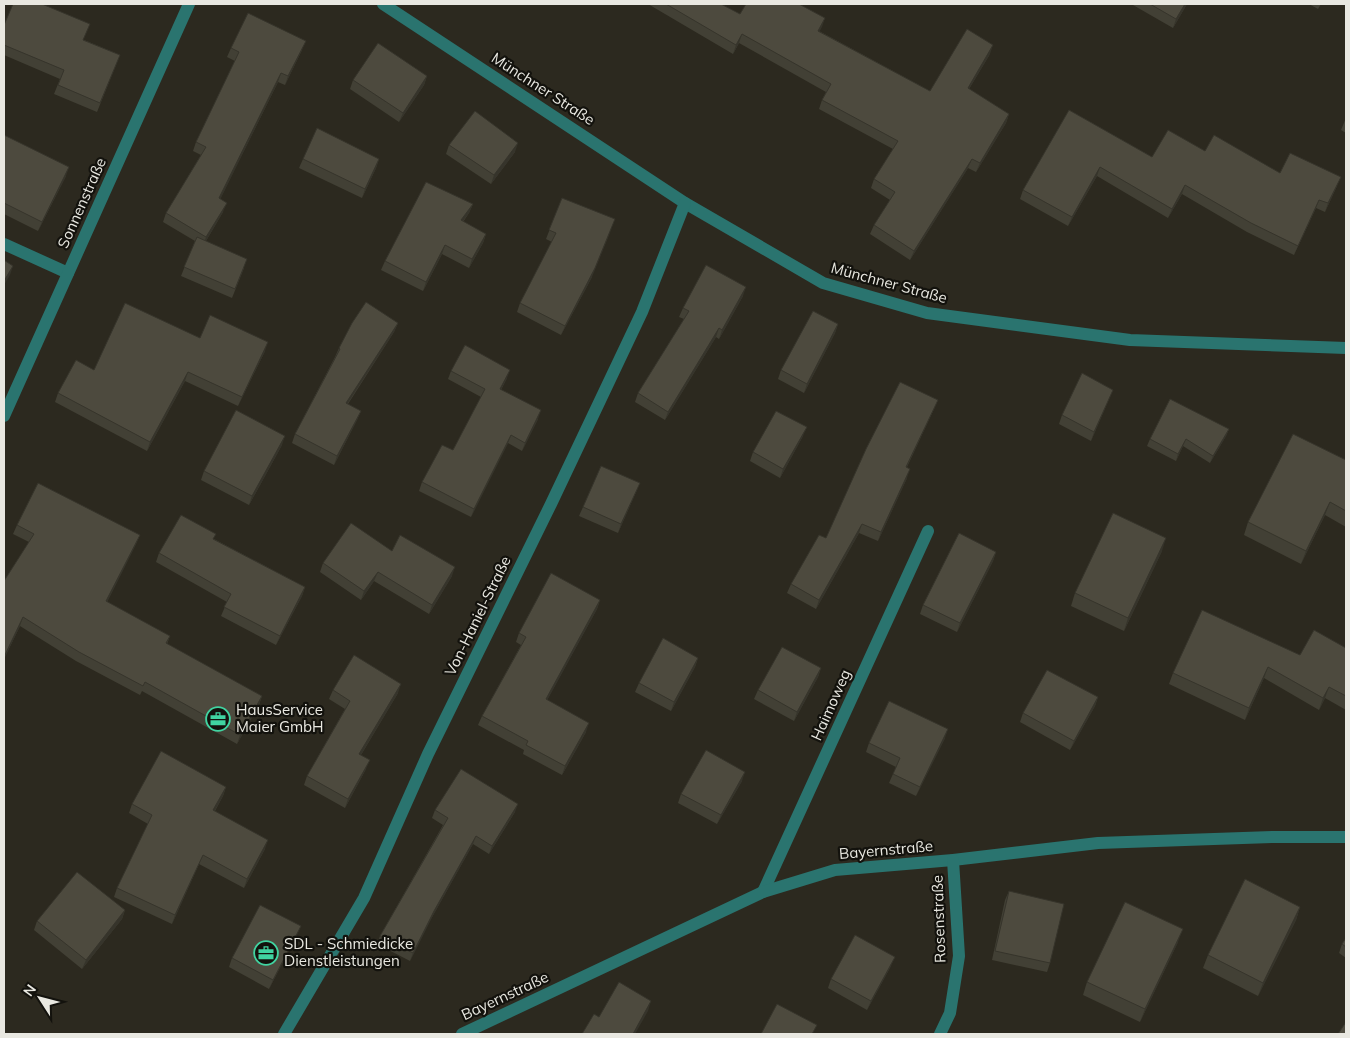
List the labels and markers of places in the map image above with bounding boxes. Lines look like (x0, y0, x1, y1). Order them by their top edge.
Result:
place label: HausService Maier GmbH (236, 700, 324, 736)
office icon: HausService Maier GmbH (205, 706, 231, 732)
place label: SDL - Schmiedicke Dienstleistungen (284, 934, 413, 970)
office icon: SDL - Schmiedicke Dienstleistungen (253, 940, 279, 966)

